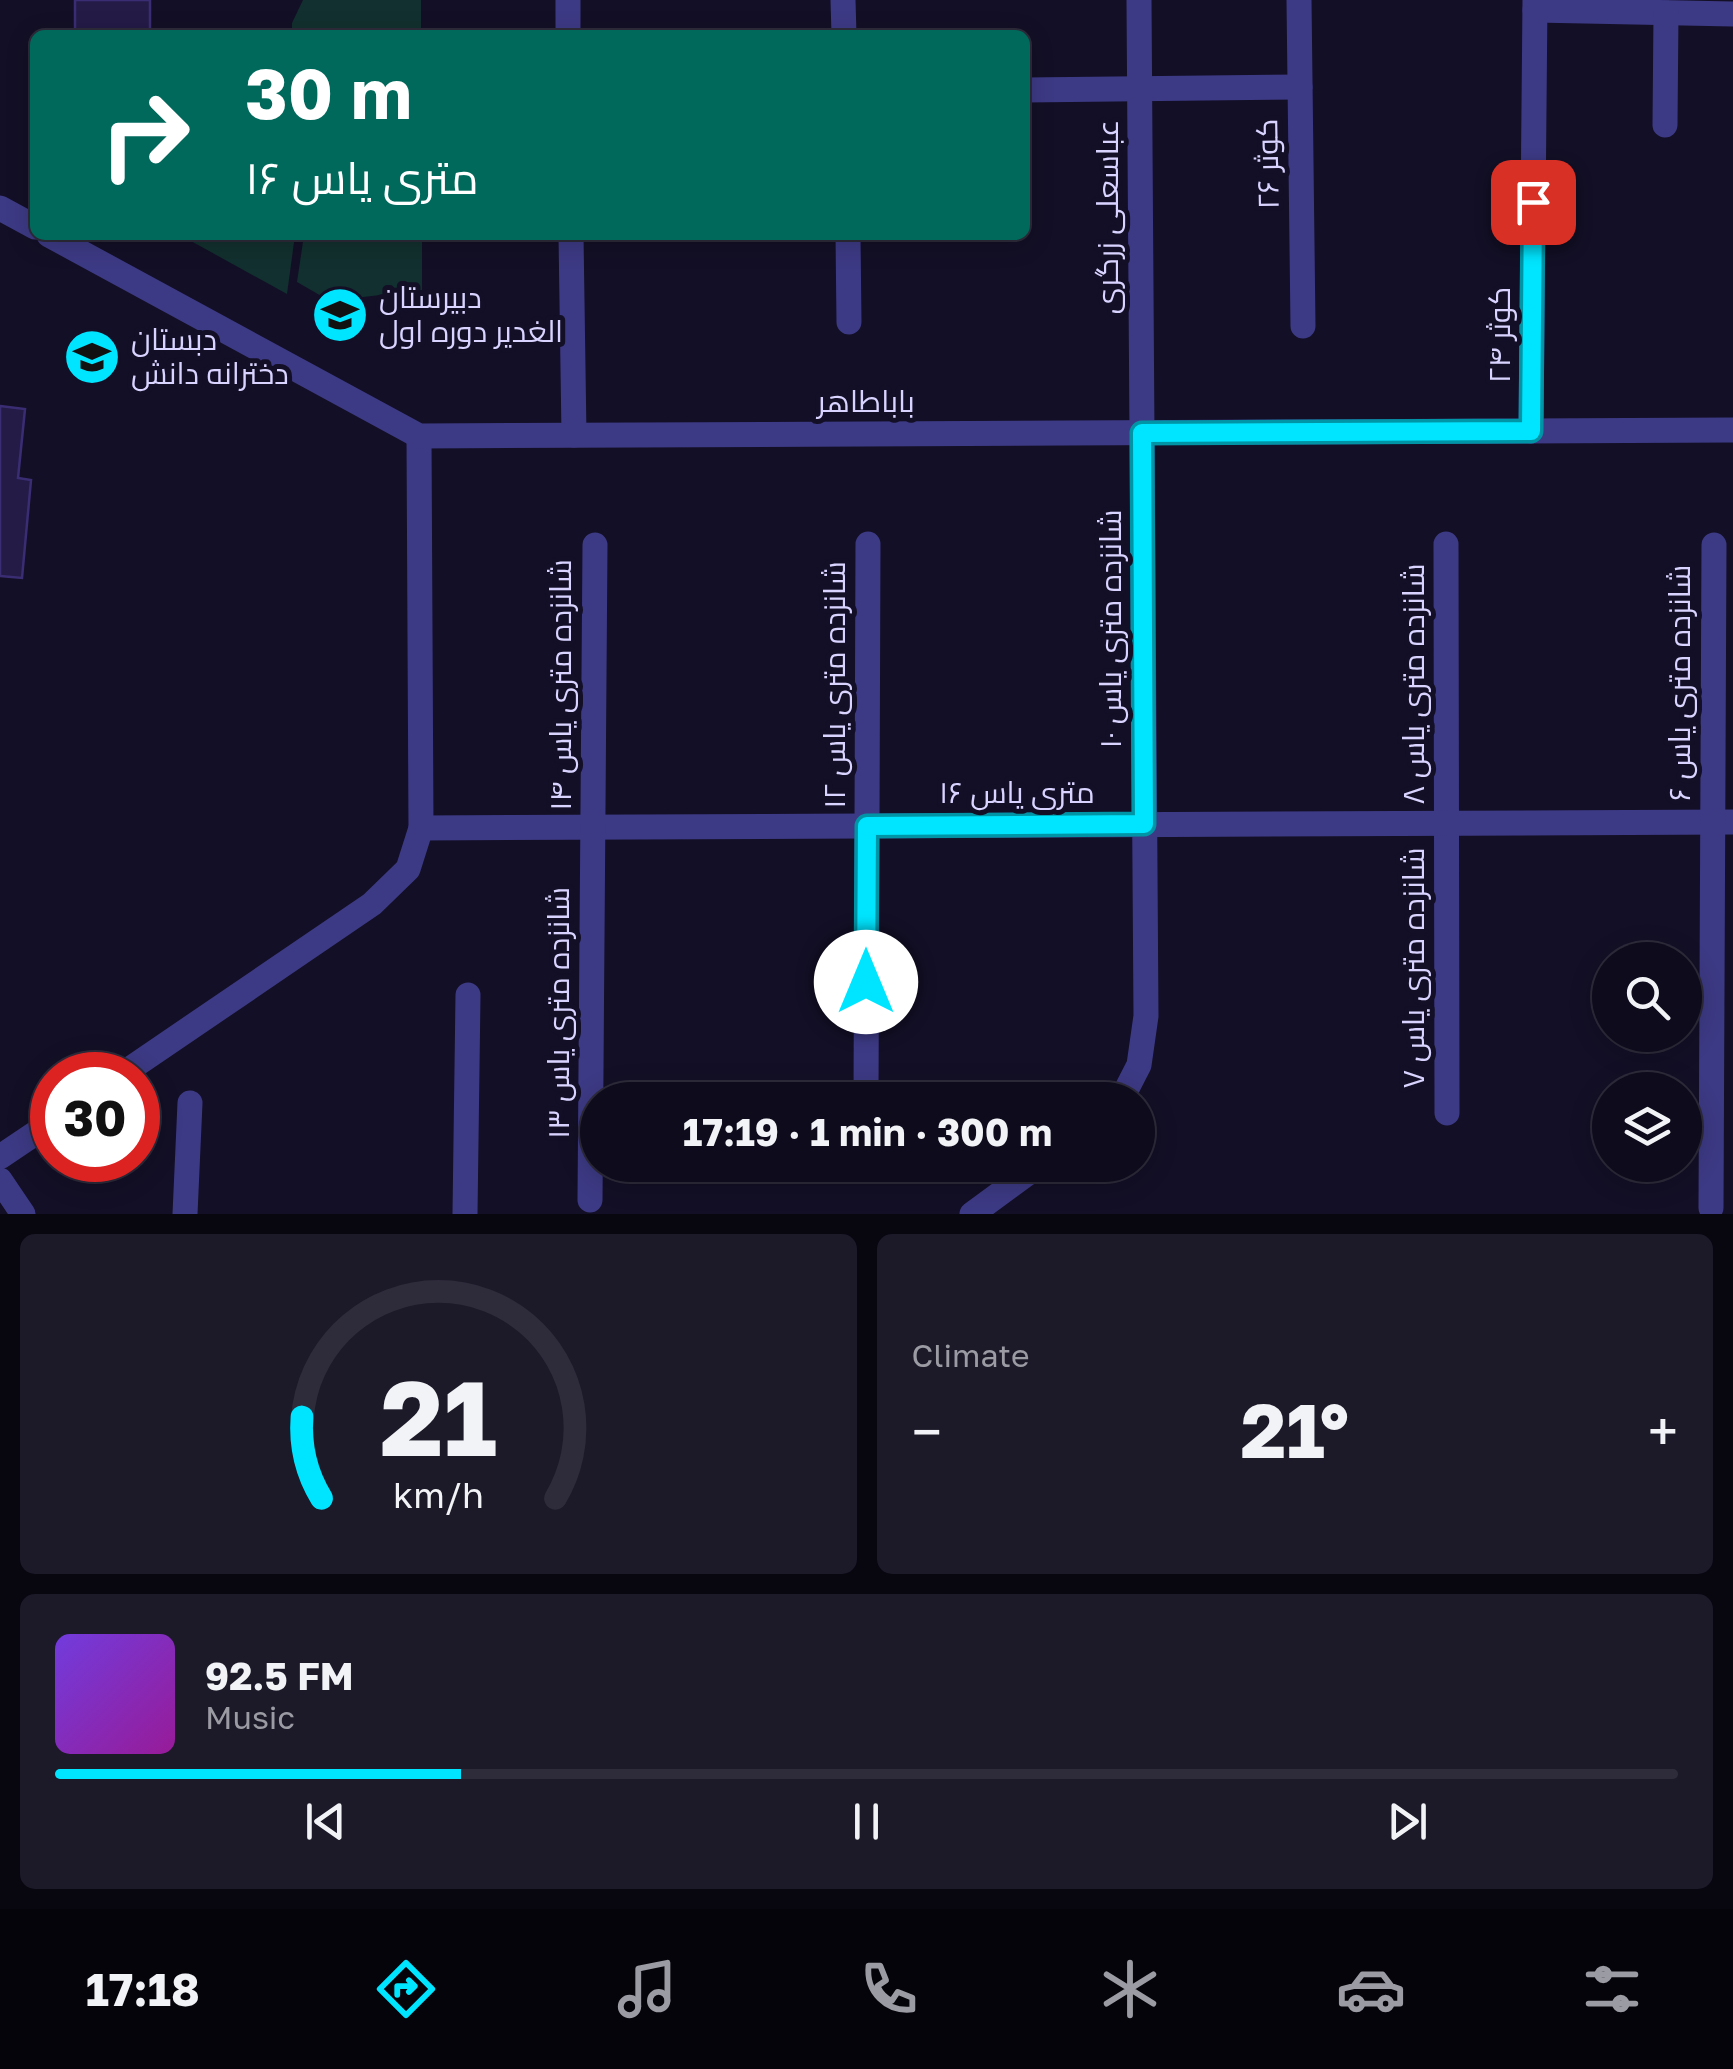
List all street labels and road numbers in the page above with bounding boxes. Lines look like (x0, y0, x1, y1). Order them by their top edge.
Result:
street label: کوثر ۲۶ (1248, 118, 1286, 210)
street label: عباسعلی زرگری (1089, 120, 1126, 314)
street label: کوثر ۲۴ (1481, 287, 1517, 383)
street label: باباطاهر (815, 383, 915, 419)
street label: شانزده متری یاس ۱۰ (1092, 509, 1129, 749)
street label: شانزده متری یاس ۱۴ (542, 559, 579, 811)
street label: شانزده متری یاس ۱۲ (816, 561, 853, 809)
street label: شانزده متری یاس ۸ (1395, 563, 1432, 805)
street label: شانزده متری یاس ۶ (1661, 565, 1698, 801)
street label: ۱۶ متری یاس (939, 774, 1095, 811)
street label: شانزده متری یاس ۷ (1395, 847, 1432, 1089)
street label: شانزده متری یاس ۱۳ (540, 887, 577, 1139)

